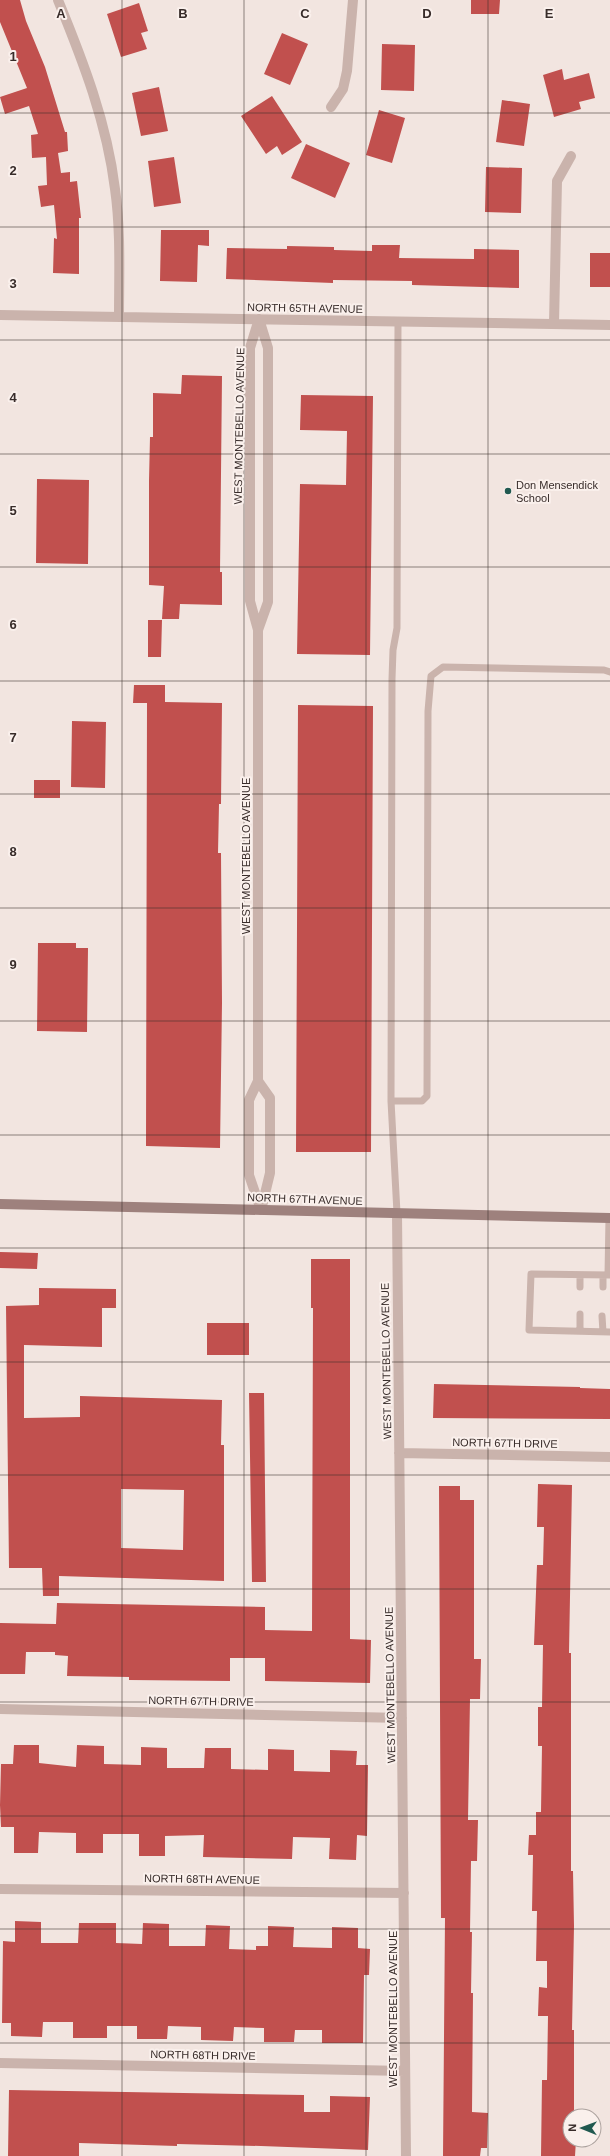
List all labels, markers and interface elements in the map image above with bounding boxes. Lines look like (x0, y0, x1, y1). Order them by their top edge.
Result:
text: A (56, 6, 66, 21)
text: B (178, 6, 188, 21)
text: C (300, 6, 310, 21)
text: D (422, 6, 432, 21)
text: E (545, 6, 554, 21)
text: 1 (9, 49, 17, 64)
text: 2 (9, 163, 17, 178)
text: 3 (9, 276, 17, 291)
street label: NORTH 65TH AVENUE (247, 301, 363, 315)
street label: WEST MONTEBELLO AVENUE (232, 348, 246, 504)
text: 4 (9, 390, 17, 405)
place label: Don Mensendick School (516, 479, 598, 504)
marker: Don Mensendick School (503, 486, 513, 496)
text: 5 (9, 503, 17, 518)
text: 6 (9, 617, 17, 632)
text: 7 (9, 730, 17, 745)
street label: WEST MONTEBELLO AVENUE (240, 778, 252, 934)
text: 8 (9, 844, 17, 859)
text: 9 (9, 957, 17, 972)
street label: NORTH 67TH AVENUE (247, 1191, 363, 1207)
street label: WEST MONTEBELLO AVENUE (379, 1283, 393, 1439)
street label: NORTH 67TH DRIVE (452, 1436, 558, 1450)
street label: WEST MONTEBELLO AVENUE (383, 1607, 397, 1763)
street label: NORTH 67TH DRIVE (148, 1694, 254, 1708)
street label: NORTH 68TH AVENUE (144, 1872, 260, 1886)
street label: WEST MONTEBELLO AVENUE (387, 1931, 399, 2087)
street label: NORTH 68TH DRIVE (150, 2048, 256, 2062)
north arrow (562, 2108, 602, 2148)
text: N (566, 2124, 578, 2132)

